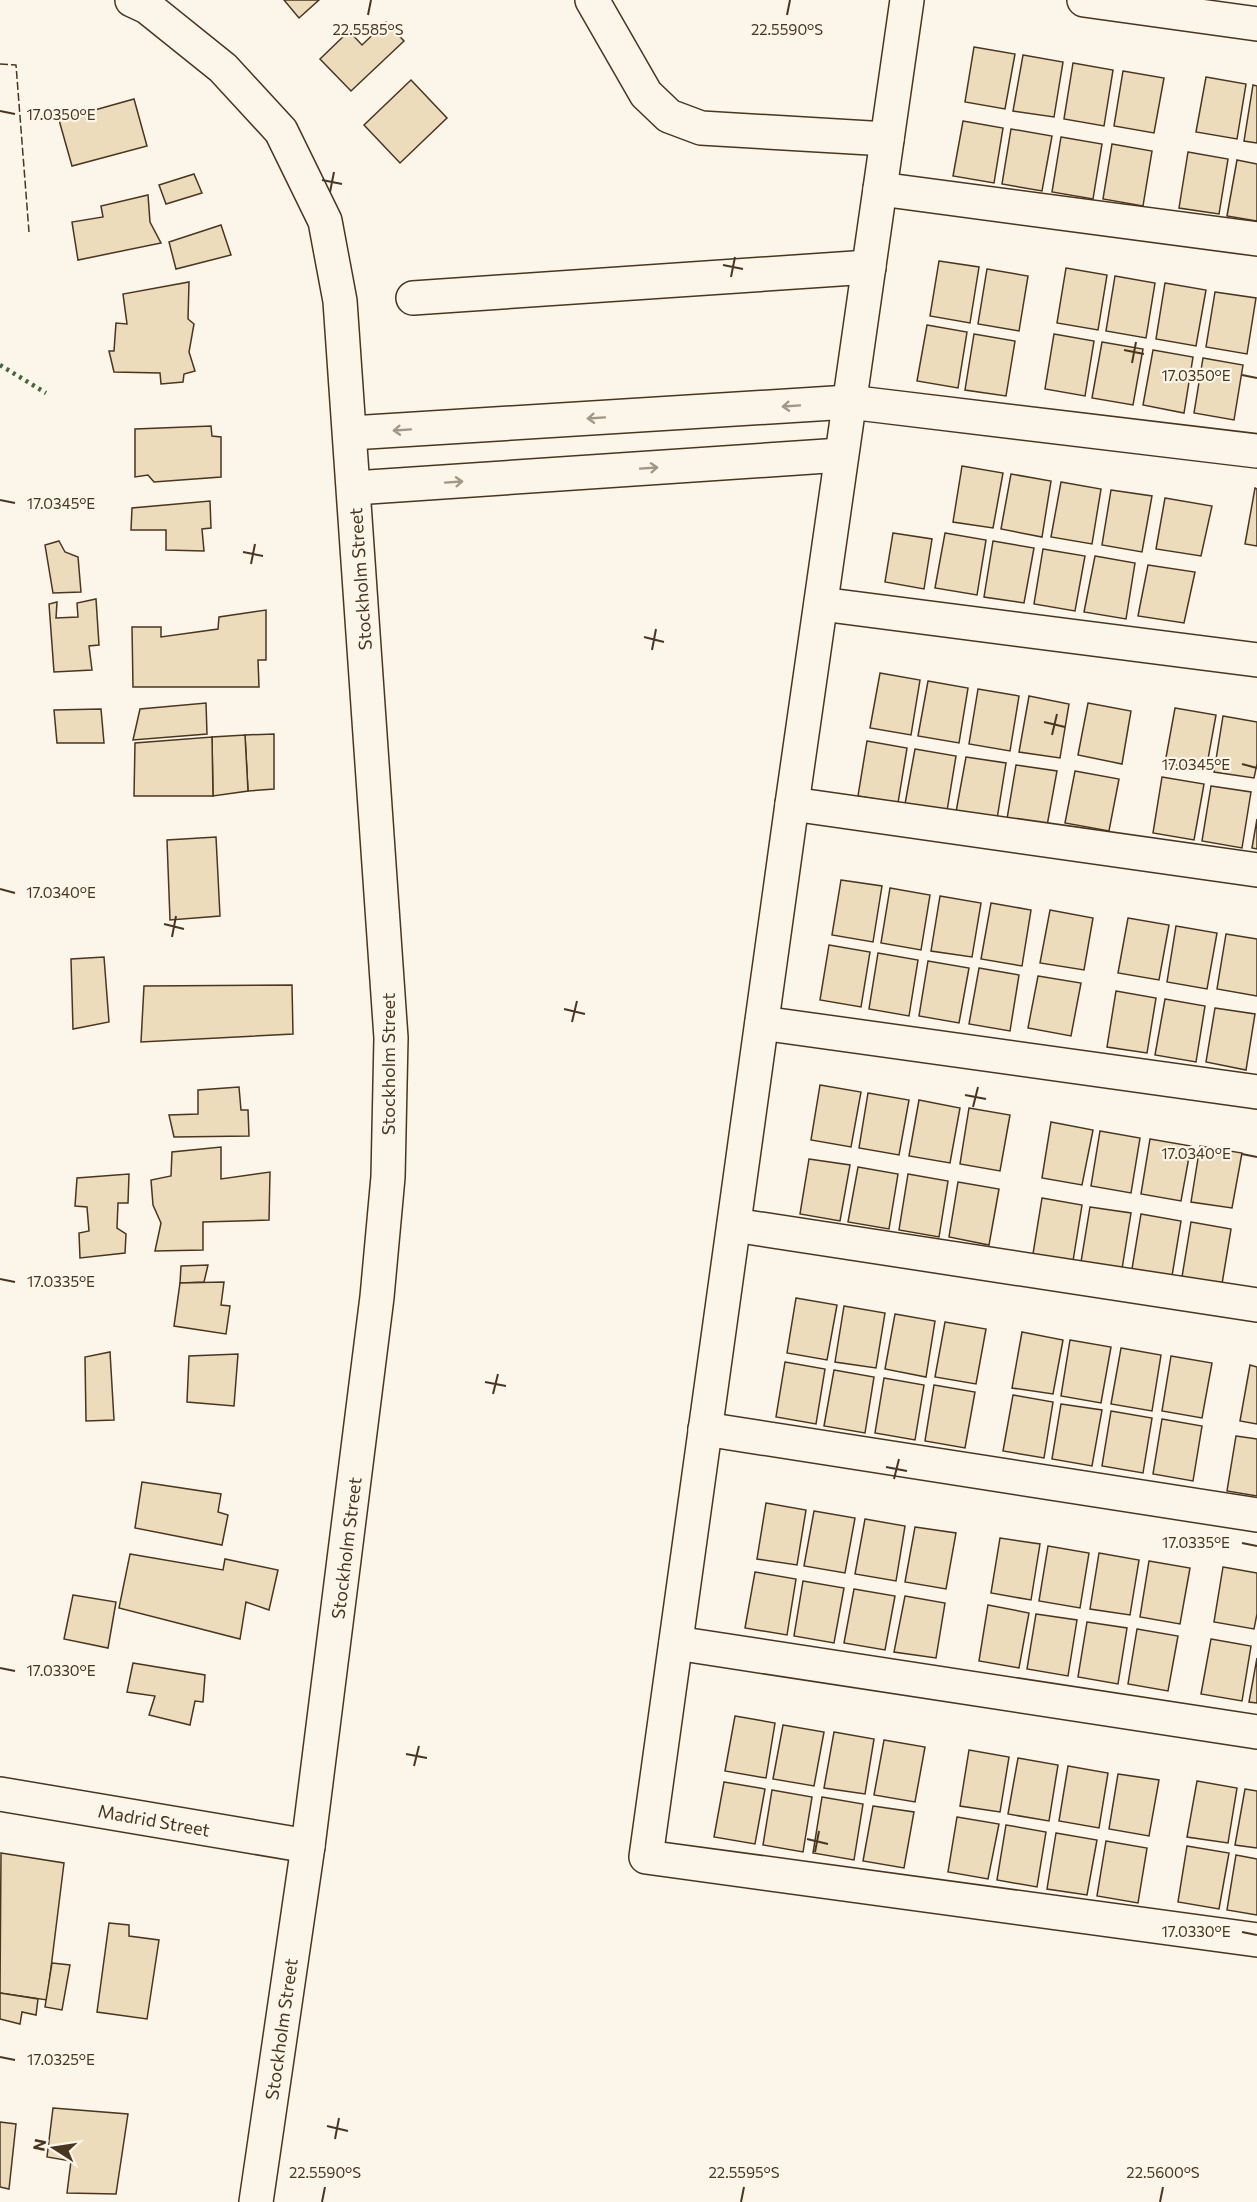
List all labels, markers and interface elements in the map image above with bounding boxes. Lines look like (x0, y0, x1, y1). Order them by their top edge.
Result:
text: 22.5585°S (333, 20, 404, 38)
text: 22.5590°S (751, 20, 823, 38)
text: 17.0350°E (26, 105, 96, 123)
text: 17.0350°E (1161, 366, 1231, 384)
one-way arrow (781, 401, 801, 412)
one-way arrow (587, 413, 607, 424)
one-way arrow (392, 425, 412, 436)
one-way arrow (638, 463, 658, 474)
one-way arrow (444, 476, 464, 487)
text: 17.0345°E (27, 494, 95, 512)
street label: Stockholm Street (344, 507, 376, 651)
text: 17.0345°E (1162, 755, 1230, 773)
text: 17.0340°E (26, 883, 96, 901)
street label: Stockholm Street (377, 993, 399, 1135)
text: 17.0340°E (1161, 1144, 1231, 1162)
text: 17.0335°E (27, 1272, 95, 1290)
street label: Stockholm Street (326, 1476, 366, 1620)
text: 17.0335°E (1162, 1533, 1230, 1551)
text: 17.0330°E (26, 1661, 96, 1679)
street label: Madrid Street (96, 1799, 212, 1841)
text: 17.0330°E (1161, 1922, 1231, 1940)
street label: Stockholm Street (260, 1957, 302, 2101)
text: 17.0325°E (27, 2050, 95, 2068)
north arrow (24, 2118, 84, 2178)
text: N (28, 2137, 49, 2153)
text: 22.5590°S (289, 2163, 361, 2181)
text: 22.5595°S (709, 2163, 780, 2181)
text: 22.5600°S (1126, 2163, 1200, 2181)

